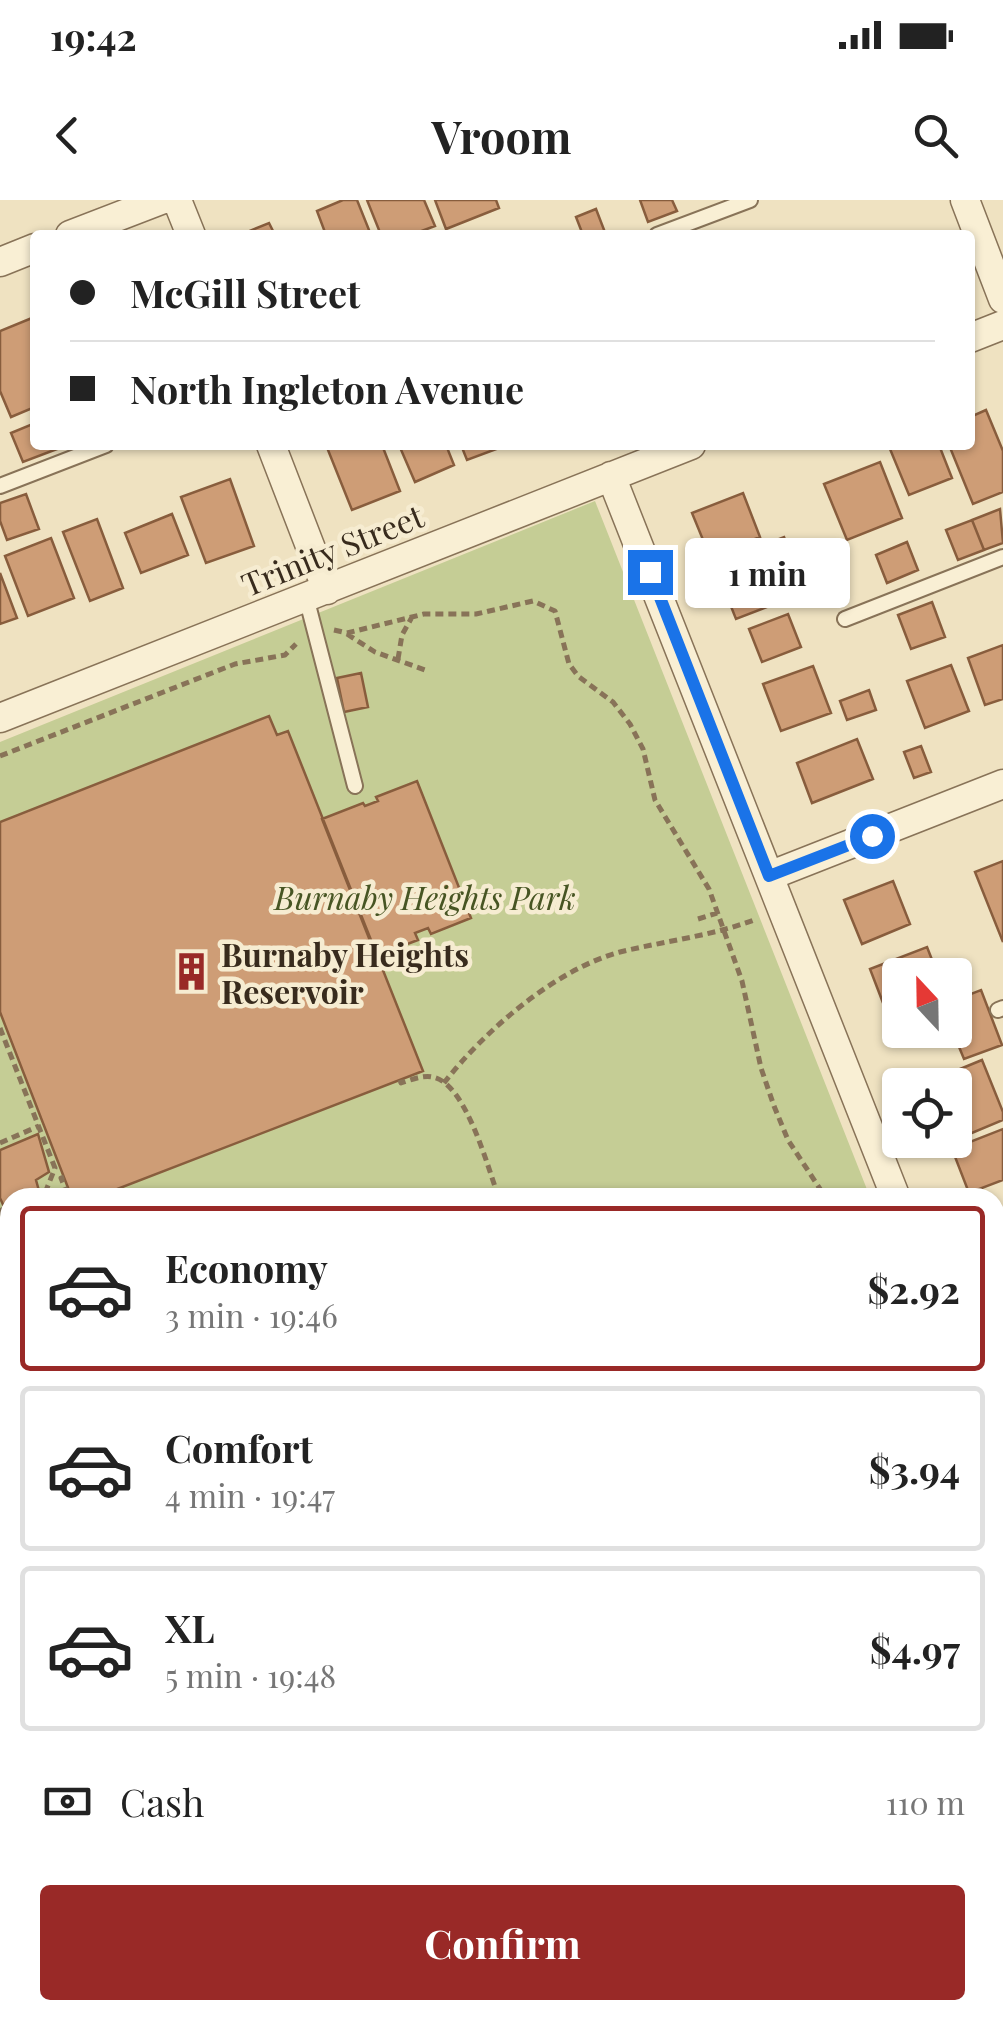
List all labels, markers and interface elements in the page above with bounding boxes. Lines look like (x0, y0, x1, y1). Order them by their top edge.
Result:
text: 19:42 (50, 10, 137, 61)
text: Vroom (431, 105, 572, 165)
icon: back (40, 108, 95, 163)
icon: search (908, 108, 963, 163)
text: McGill Street (130, 267, 360, 318)
text: North Ingleton Avenue (130, 363, 524, 414)
street label: Trinity Street (235, 493, 430, 605)
callout: 1 min (685, 537, 850, 607)
route end (628, 550, 673, 595)
text: 1 min (728, 551, 807, 594)
route start (850, 814, 895, 859)
park label: Burnaby Heights Park (272, 875, 576, 918)
place label: Burnaby Heights Reservoir (221, 932, 469, 1012)
building icon: Burnaby Heights Reservoir (170, 950, 212, 992)
north arrow (882, 958, 972, 1048)
map controls (882, 958, 972, 1158)
button: locate (882, 1068, 972, 1158)
text: Economy (165, 1242, 328, 1293)
icon: car (45, 1244, 135, 1334)
text: $2.92 (867, 1263, 960, 1314)
text: 3 min · 19:46 (165, 1293, 338, 1336)
text: Comfort (165, 1422, 313, 1473)
icon: car (45, 1424, 135, 1514)
text: $3.94 (869, 1443, 960, 1494)
text: 4 min · 19:47 (165, 1473, 335, 1516)
text: XL (165, 1602, 214, 1653)
icon: car (45, 1604, 135, 1694)
text: $4.97 (870, 1623, 960, 1674)
text: 5 min · 19:48 (165, 1653, 336, 1696)
icon: cash (40, 1774, 95, 1829)
text: Cash (120, 1776, 204, 1827)
text: 110 m (886, 1780, 965, 1823)
button: Confirm (40, 1885, 965, 2000)

